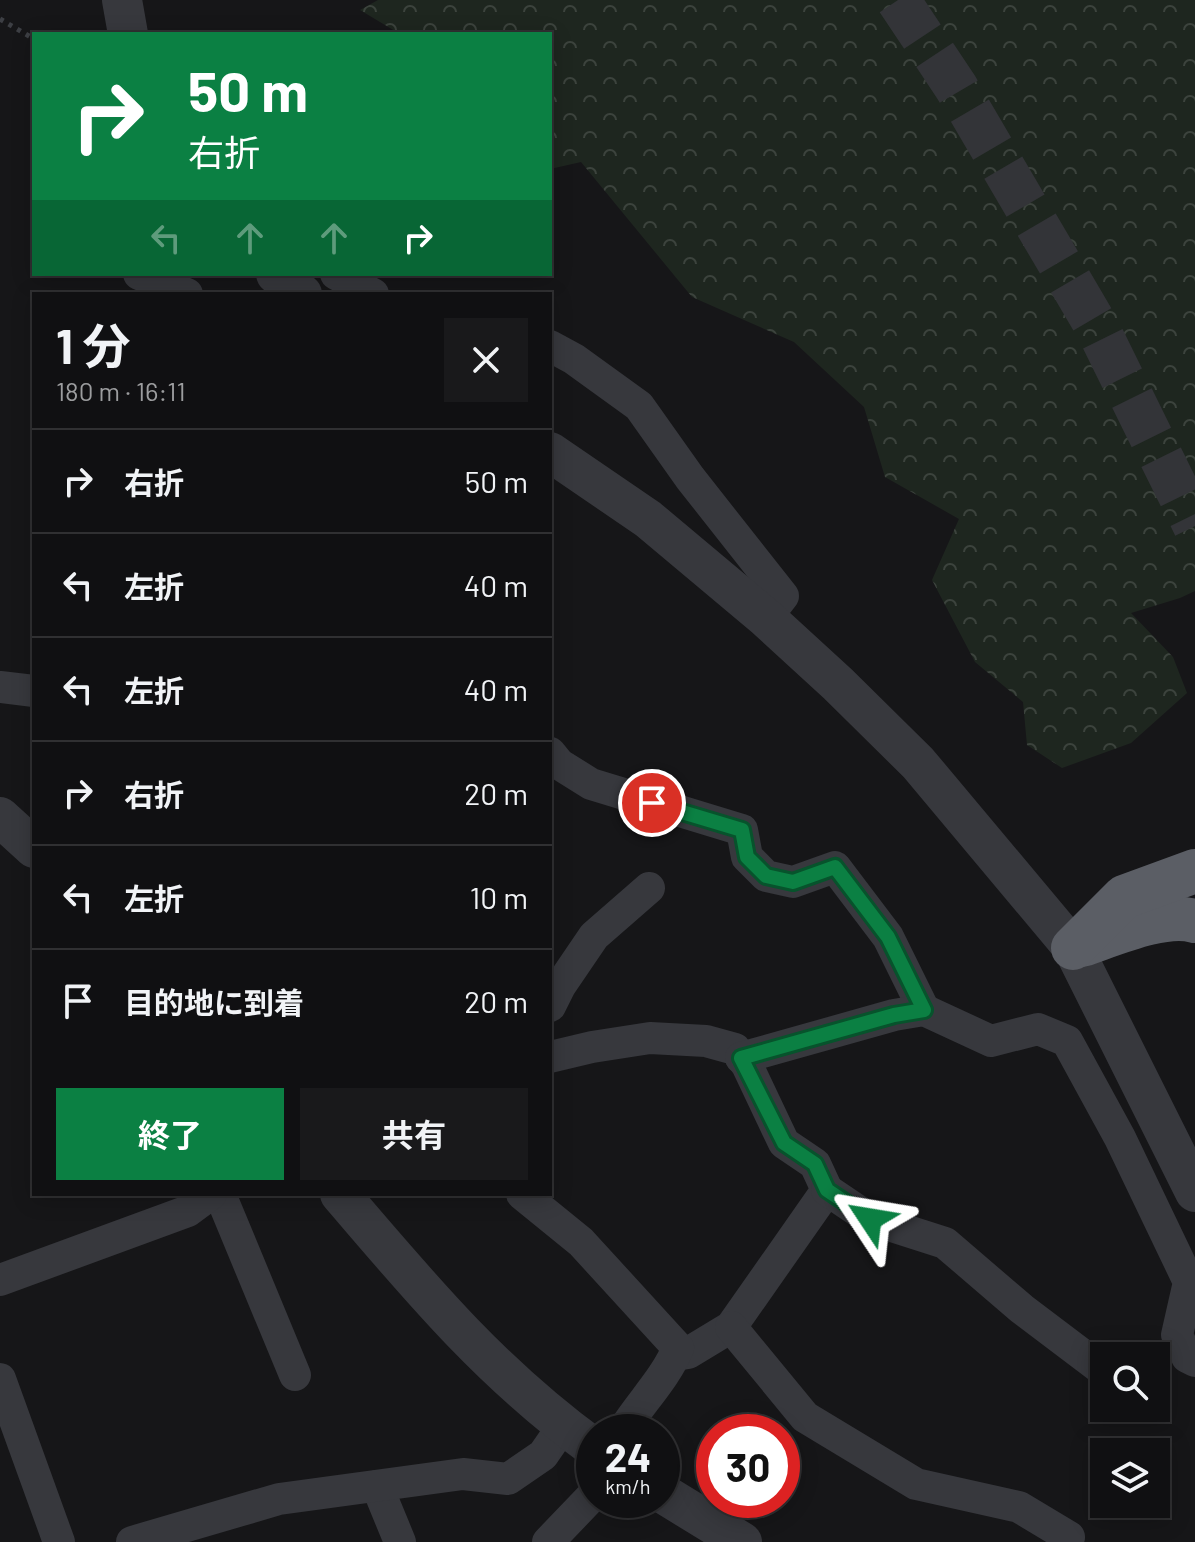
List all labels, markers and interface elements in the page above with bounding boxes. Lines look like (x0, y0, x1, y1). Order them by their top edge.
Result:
text: 50 m (188, 56, 308, 123)
icon: right (56, 64, 160, 168)
text: 右折 (188, 130, 260, 173)
icon: left (144, 216, 188, 260)
icon: ahead (228, 216, 272, 260)
icon: ahead (312, 216, 356, 260)
icon: right (396, 216, 440, 260)
text: 1 分 (56, 316, 131, 374)
button: close (444, 318, 528, 402)
text: 180 m · 16:11 (56, 375, 185, 406)
icon: right (56, 459, 100, 503)
text: 50 m (465, 463, 528, 499)
text: 右折 (124, 464, 184, 500)
icon: left (56, 563, 100, 607)
text: 40 m (464, 567, 528, 603)
text: 左折 (124, 568, 184, 604)
icon: left (56, 667, 100, 711)
text: 40 m (464, 671, 528, 707)
text: 左折 (124, 672, 184, 708)
pin (618, 769, 686, 837)
icon: right (56, 771, 100, 815)
text: 20 m (464, 775, 528, 811)
text: 右折 (124, 776, 184, 812)
icon: arrive (630, 781, 674, 825)
icon: left (56, 875, 100, 919)
text: 10 m (470, 879, 528, 915)
text: 左折 (124, 880, 184, 916)
icon: arrive (56, 979, 100, 1023)
text: 20 m (464, 983, 528, 1019)
text: 目的地に到着 (124, 984, 304, 1020)
button: 終了 (56, 1088, 284, 1180)
button: 共有 (300, 1088, 528, 1180)
position arrow (828, 1177, 912, 1261)
map controls (1090, 1342, 1170, 1518)
button: search (1090, 1342, 1170, 1422)
speed limit sign: 30 (696, 1414, 800, 1518)
text: 24 (605, 1432, 651, 1480)
button: layers (1090, 1438, 1170, 1518)
text: km/h (605, 1474, 651, 1498)

